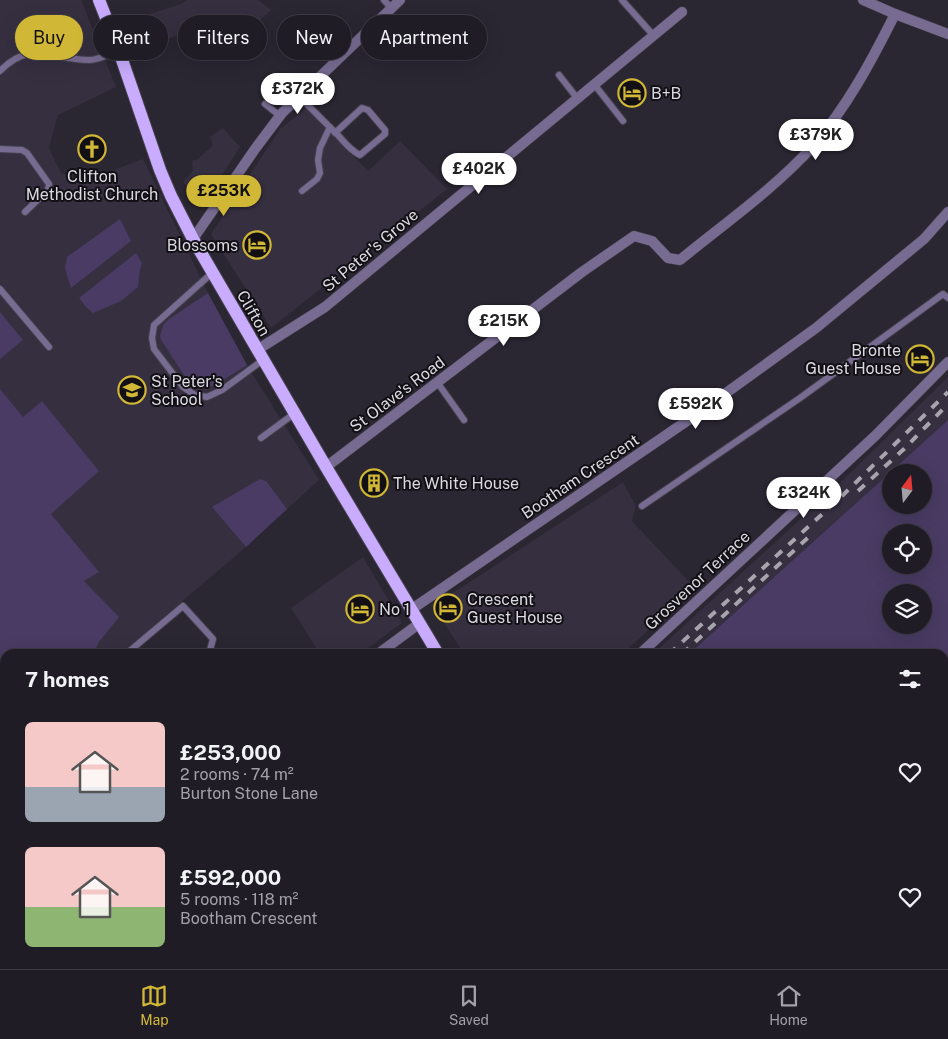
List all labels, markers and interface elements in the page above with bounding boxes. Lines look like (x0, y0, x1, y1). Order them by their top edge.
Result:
chip: Buy (15, 15, 83, 60)
chip: Rent (93, 15, 168, 60)
chip: Filters (178, 15, 267, 60)
chip: New (277, 15, 351, 60)
chip: Apartment (361, 15, 487, 60)
pin: £372K (263, 72, 333, 115)
hotel icon: B+B (617, 78, 647, 108)
text: £372K (272, 79, 324, 98)
place label: B+B (651, 84, 681, 103)
pin: £379K (781, 119, 851, 161)
text: £379K (790, 125, 842, 144)
church icon: Clifton Methodist Church (77, 134, 107, 164)
pin: £402K (444, 152, 514, 195)
text: £402K (453, 159, 505, 178)
place label: Clifton Methodist Church (26, 167, 158, 204)
pin: £253K (189, 174, 259, 217)
text: £253K (197, 181, 251, 200)
street label: St Peter's Grove (319, 205, 422, 296)
hotel icon: Blossoms (242, 230, 272, 260)
place label: Blossoms (167, 236, 238, 255)
street label: Clifton (233, 287, 274, 340)
pin: £215K (469, 304, 539, 347)
text: £215K (479, 311, 529, 330)
place label: Bronte Guest House (805, 341, 901, 378)
hotel icon: Bronte Guest House (905, 344, 935, 374)
street label: St Olave's Road (346, 353, 449, 436)
place label: St Peter's School (151, 372, 223, 409)
school or university icon: St Peter's School (117, 375, 147, 405)
pin: £592K (661, 388, 731, 430)
text: £592K (669, 394, 723, 413)
street label: Bootham Crescent (518, 430, 643, 523)
north arrow (882, 464, 932, 514)
map controls (882, 464, 932, 634)
building icon: The White House (359, 468, 389, 498)
place label: The White House (393, 474, 519, 493)
pin: £324K (769, 476, 839, 519)
text: £324K (777, 483, 831, 502)
button: locate (882, 524, 932, 574)
street label: Grosvenor Terrace (641, 527, 754, 634)
button: layers (882, 584, 932, 634)
place label: Crescent Guest House (467, 590, 563, 627)
hotel icon: Crescent Guest House (433, 593, 463, 623)
hotel icon: No 1 (345, 594, 375, 624)
place label: No 1 (379, 600, 410, 619)
icon: filters (896, 665, 924, 693)
text: 7 homes (25, 667, 109, 692)
text: £253,000 (180, 740, 281, 765)
icon: home (65, 742, 125, 802)
icon: heart (896, 758, 924, 786)
text: 2 rooms · 74 m² (180, 765, 294, 784)
text: Burton Stone Lane (180, 784, 318, 803)
text: £592,000 (180, 865, 281, 890)
icon: home (65, 867, 125, 927)
icon: heart (896, 883, 924, 911)
text: 5 rooms · 118 m² (180, 890, 299, 909)
text: Bootham Crescent (180, 909, 318, 928)
tab: Map (140, 982, 169, 1028)
tab: Saved (449, 982, 489, 1028)
tab: Home (769, 982, 808, 1028)

